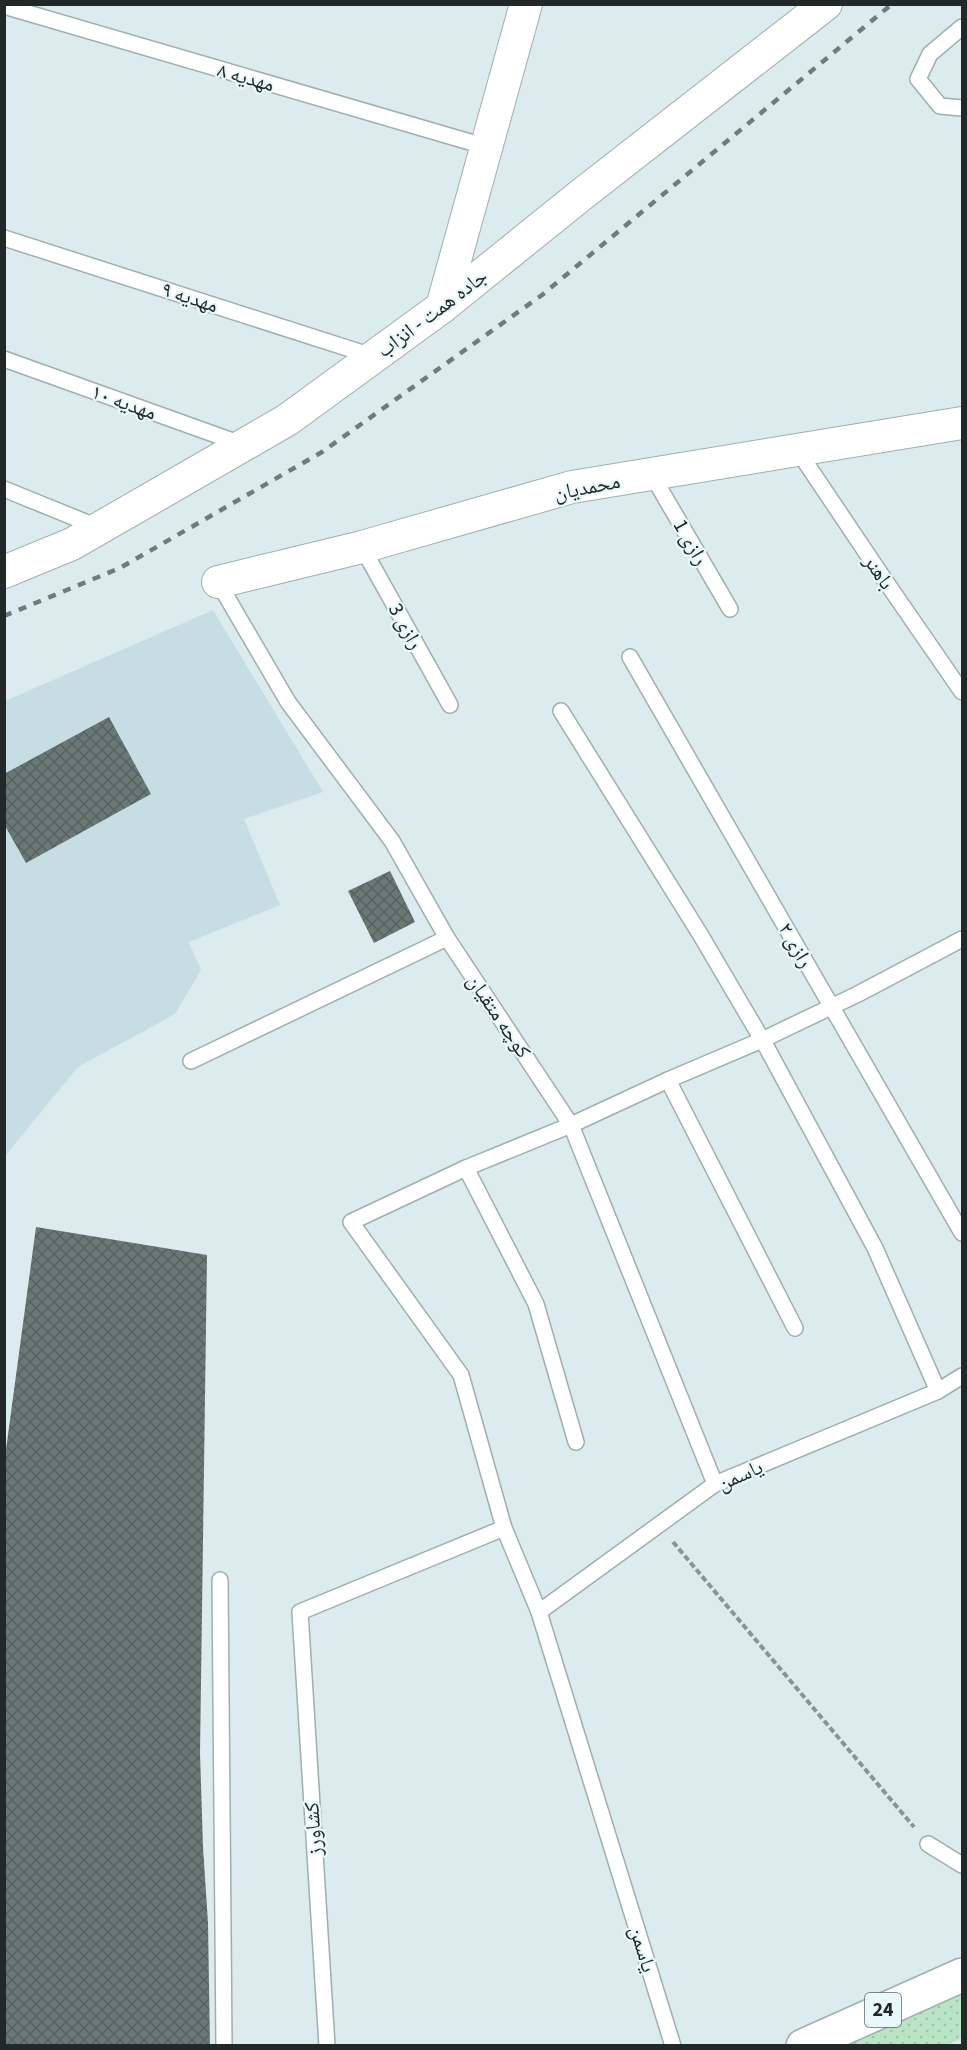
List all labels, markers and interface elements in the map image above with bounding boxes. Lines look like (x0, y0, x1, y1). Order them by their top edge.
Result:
street label: مهدیه ۸ (214, 55, 278, 99)
street label: جاده همت - انزاب (370, 261, 494, 365)
street label: مهدیه ۹ (158, 274, 222, 320)
street label: مهدیه ۱۰ (87, 376, 161, 428)
street label: محمدیان (551, 466, 623, 508)
street label: رازی 1 (666, 513, 716, 571)
street label: باهنر (856, 548, 902, 595)
street label: رازی 3 (381, 597, 431, 655)
street label: رازی ۲ (771, 917, 821, 973)
street label: کوچه متقیان (460, 968, 538, 1064)
street label: یاسمن (712, 1452, 768, 1498)
street label: کشاورز (296, 1801, 330, 1858)
street label: یاسمن (622, 1922, 664, 1976)
road number: 24 (865, 1993, 901, 2027)

